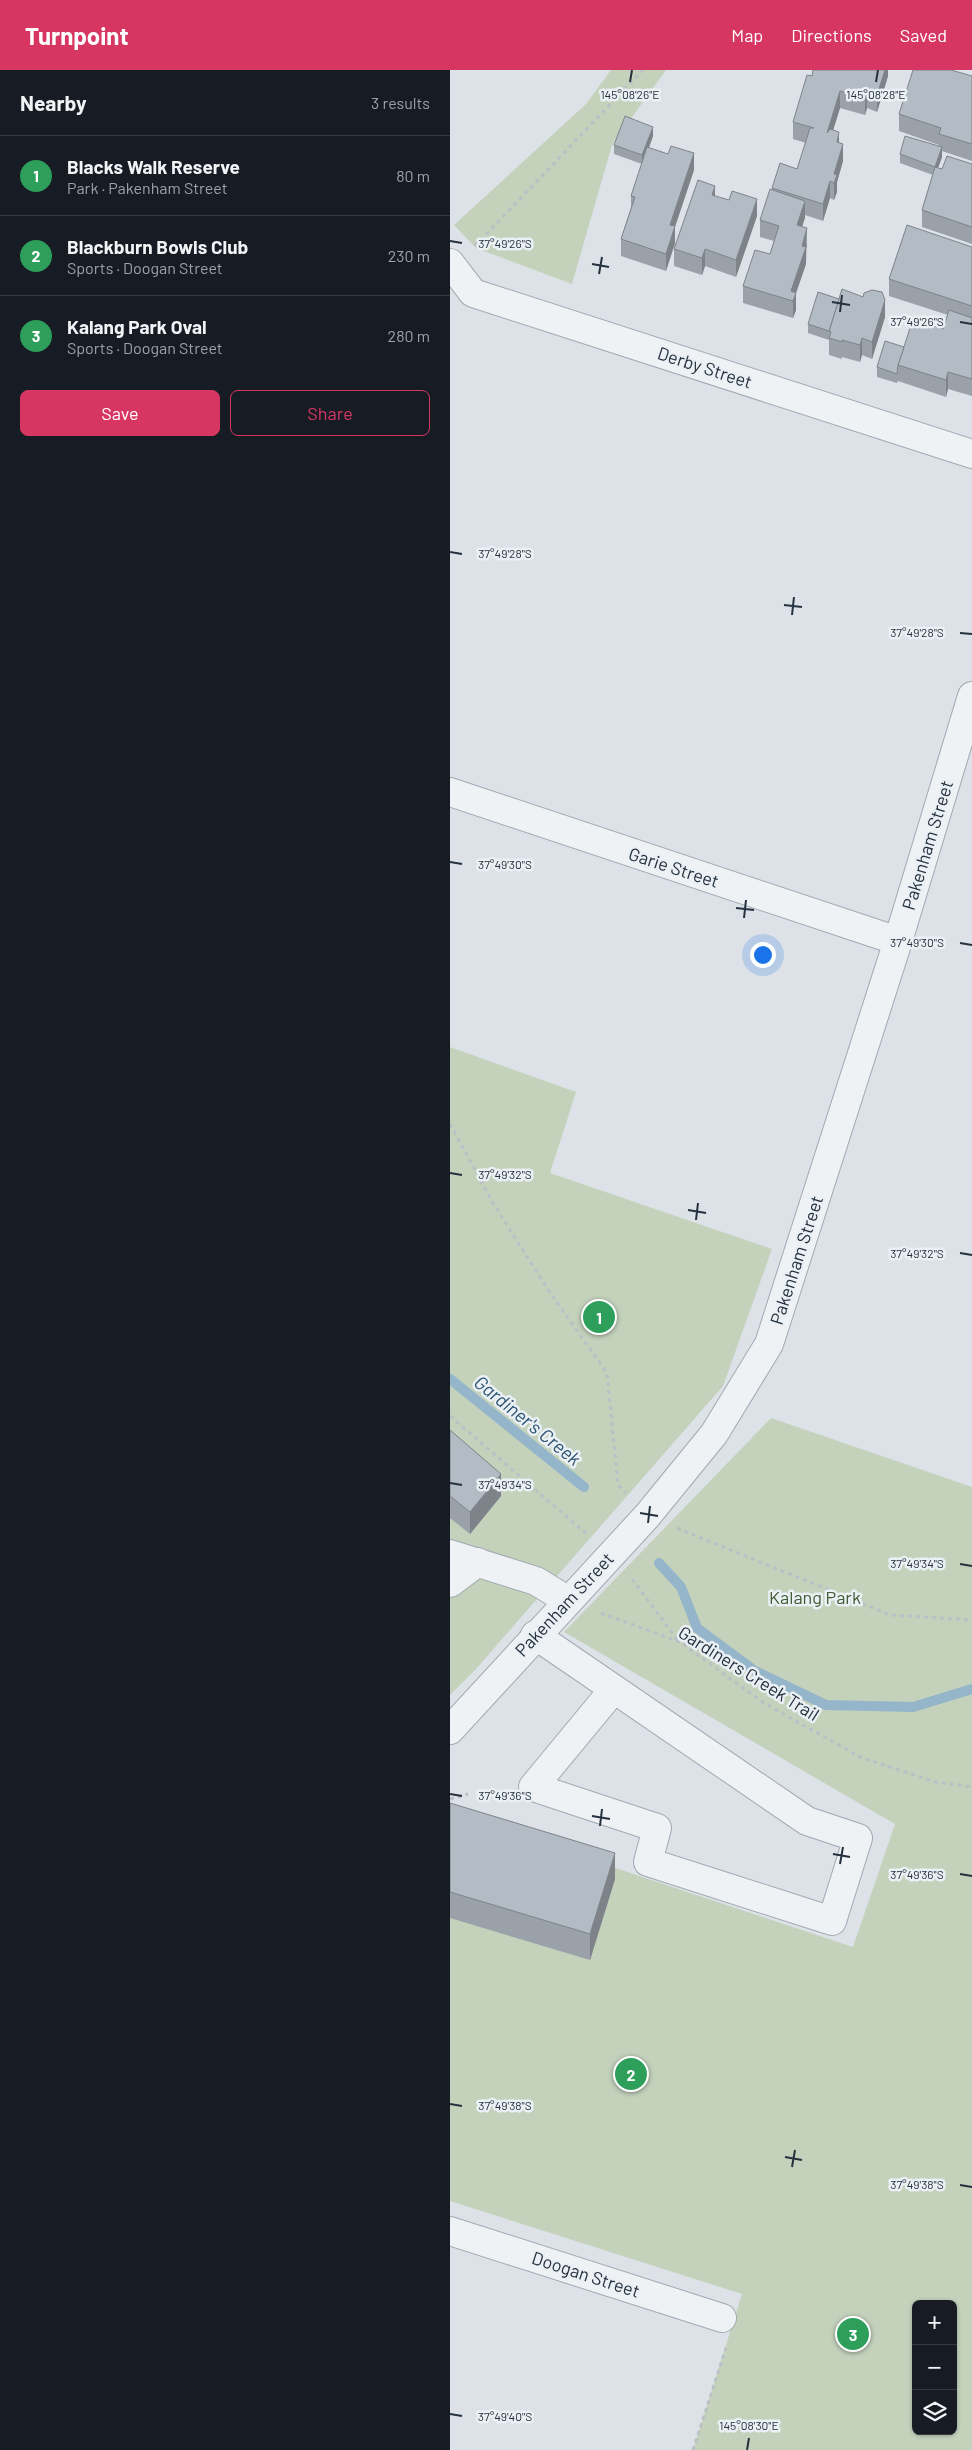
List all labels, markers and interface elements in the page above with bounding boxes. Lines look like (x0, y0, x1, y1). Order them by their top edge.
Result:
text: Turnpoint (25, 21, 129, 50)
text: Map (731, 24, 763, 46)
text: Directions (791, 24, 872, 46)
text: Saved (900, 24, 947, 46)
text: 145°08'26"E (600, 87, 660, 101)
text: 145°08'28"E (846, 87, 906, 101)
text: Nearby (20, 90, 86, 115)
text: 3 results (371, 93, 430, 112)
text: Blacks Walk Reserve (67, 155, 240, 178)
text: 1 (33, 166, 39, 185)
text: 80 m (396, 166, 430, 185)
text: Park · Pakenham Street (67, 178, 228, 197)
text: Blackburn Bowls Club (67, 235, 248, 258)
text: 37°49'26"S (478, 236, 532, 250)
text: 2 (32, 246, 40, 265)
text: 230 m (388, 246, 430, 265)
text: Sports · Doogan Street (67, 258, 223, 277)
text: 37°49'26"S (890, 314, 944, 328)
text: Kalang Park Oval (67, 315, 207, 338)
text: 3 (32, 326, 40, 345)
text: 280 m (388, 326, 430, 345)
text: Sports · Doogan Street (67, 338, 223, 357)
street label: Derby Street (655, 341, 755, 393)
button: Save (20, 390, 220, 436)
button: Share (230, 390, 430, 436)
text: 37°49'28"S (478, 546, 532, 560)
text: 37°49'28"S (890, 625, 944, 639)
street label: Pakenham Street (897, 778, 957, 912)
street label: Garie Street (626, 842, 722, 892)
text: 37°49'30"S (478, 857, 532, 871)
text: 37°49'30"S (890, 935, 944, 949)
your location (750, 942, 776, 968)
text: 37°49'32"S (478, 1167, 532, 1181)
street label: Pakenham Street (765, 1193, 827, 1327)
text: 37°49'32"S (890, 1246, 944, 1260)
pin: 1 (583, 1298, 615, 1336)
water label: Gardiner's Creek (470, 1370, 587, 1471)
text: 37°49'34"S (478, 1477, 532, 1491)
street label: Pakenham Street (510, 1547, 618, 1661)
text: 37°49'34"S (890, 1556, 944, 1570)
park label: Kalang Park (769, 1586, 861, 1608)
street label: Gardiners Creek Trail (675, 1621, 823, 1725)
text: 37°49'36"S (478, 1788, 532, 1802)
text: 37°49'36"S (890, 1867, 944, 1881)
pin: 2 (615, 2055, 647, 2093)
text: 37°49'38"S (478, 2098, 532, 2112)
text: 37°49'38"S (890, 2177, 944, 2191)
street label: Doogan Street (529, 2246, 643, 2302)
map controls (912, 2300, 957, 2435)
button: + (912, 2300, 957, 2345)
pin: 3 (837, 2315, 869, 2353)
button: − (912, 2345, 957, 2390)
button: layers (912, 2390, 957, 2435)
text: 37°49'40"S (478, 2409, 532, 2423)
text: 145°08'30"E (719, 2418, 779, 2432)

